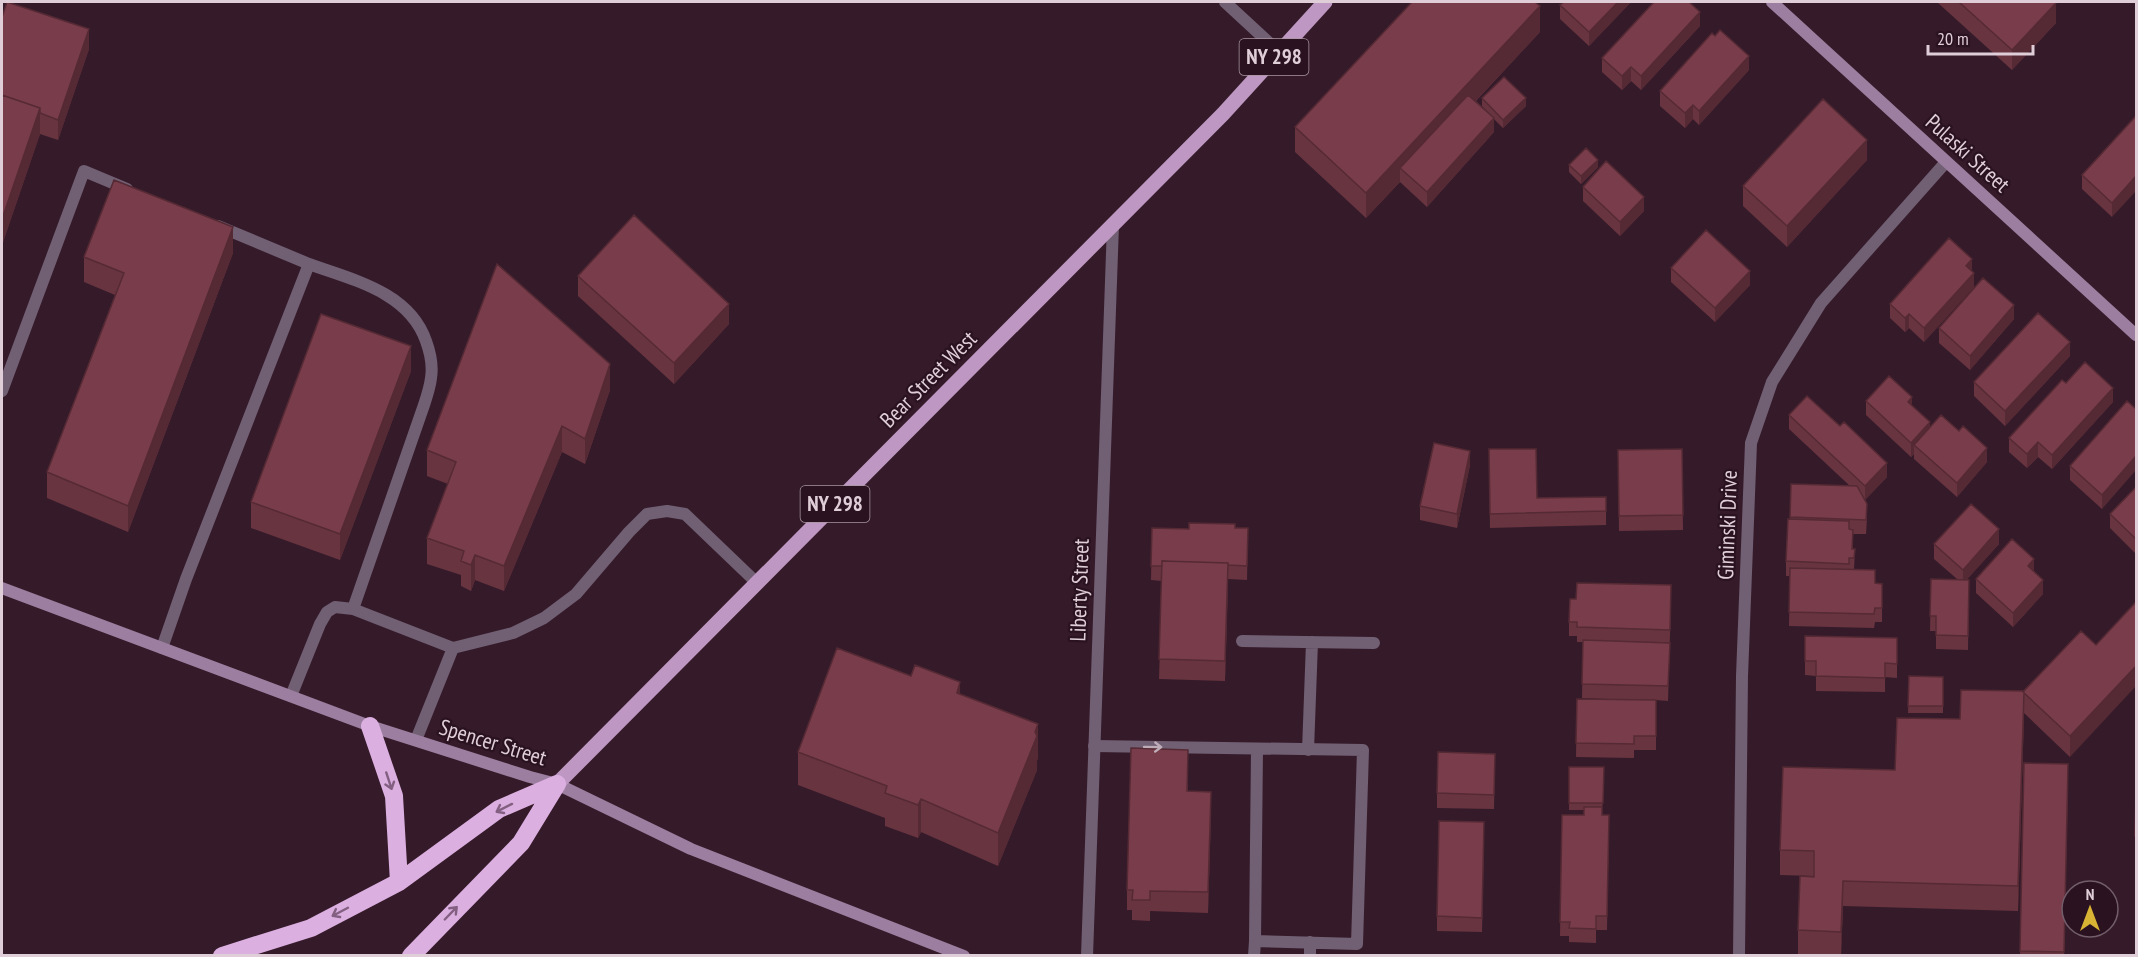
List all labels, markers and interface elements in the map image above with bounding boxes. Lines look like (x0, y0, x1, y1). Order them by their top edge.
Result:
scale bar (1928, 18, 2033, 56)
text: 20 m (1937, 27, 1969, 50)
road number: NY 298 (1240, 39, 1308, 75)
street label: Pulaski Street (1920, 108, 2016, 198)
street label: Bear Street West (874, 325, 982, 433)
street label: Giminski Drive (1711, 470, 1743, 580)
road number: NY 298 (800, 486, 870, 522)
street label: Liberty Street (1063, 538, 1095, 642)
street label: Spencer Street (436, 712, 550, 772)
one-way arrow (1142, 741, 1162, 753)
one-way arrow (384, 771, 395, 790)
one-way arrow (495, 802, 513, 814)
north arrow (2060, 879, 2120, 939)
text: N (2086, 884, 2094, 904)
one-way arrow (444, 906, 459, 921)
one-way arrow (332, 907, 350, 919)

